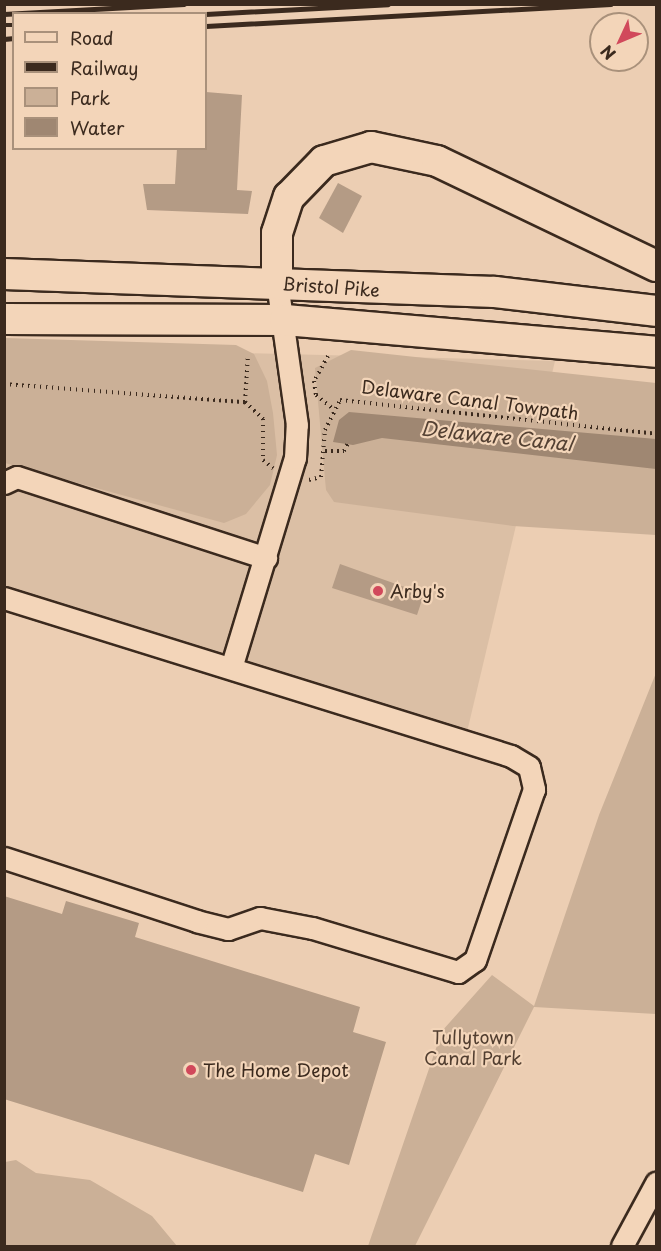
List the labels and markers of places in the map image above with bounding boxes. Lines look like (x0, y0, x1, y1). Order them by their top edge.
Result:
place label: Arby's (390, 580, 445, 602)
marker: Arby's (371, 584, 385, 598)
place label: The Home Depot (203, 1059, 349, 1081)
marker: The Home Depot (184, 1063, 198, 1077)

